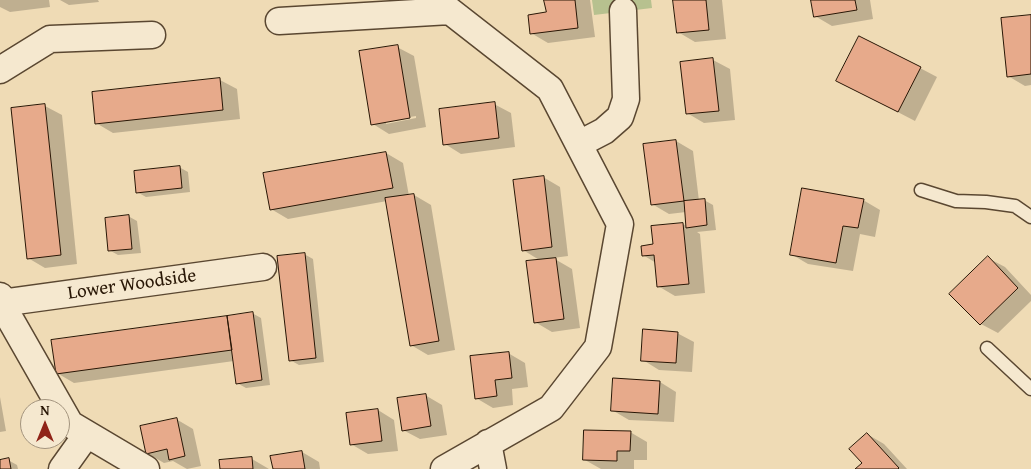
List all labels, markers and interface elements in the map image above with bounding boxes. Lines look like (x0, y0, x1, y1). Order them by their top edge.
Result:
street label: Lower Woodside (66, 265, 198, 305)
north arrow (20, 399, 70, 449)
text: N (40, 400, 50, 420)

